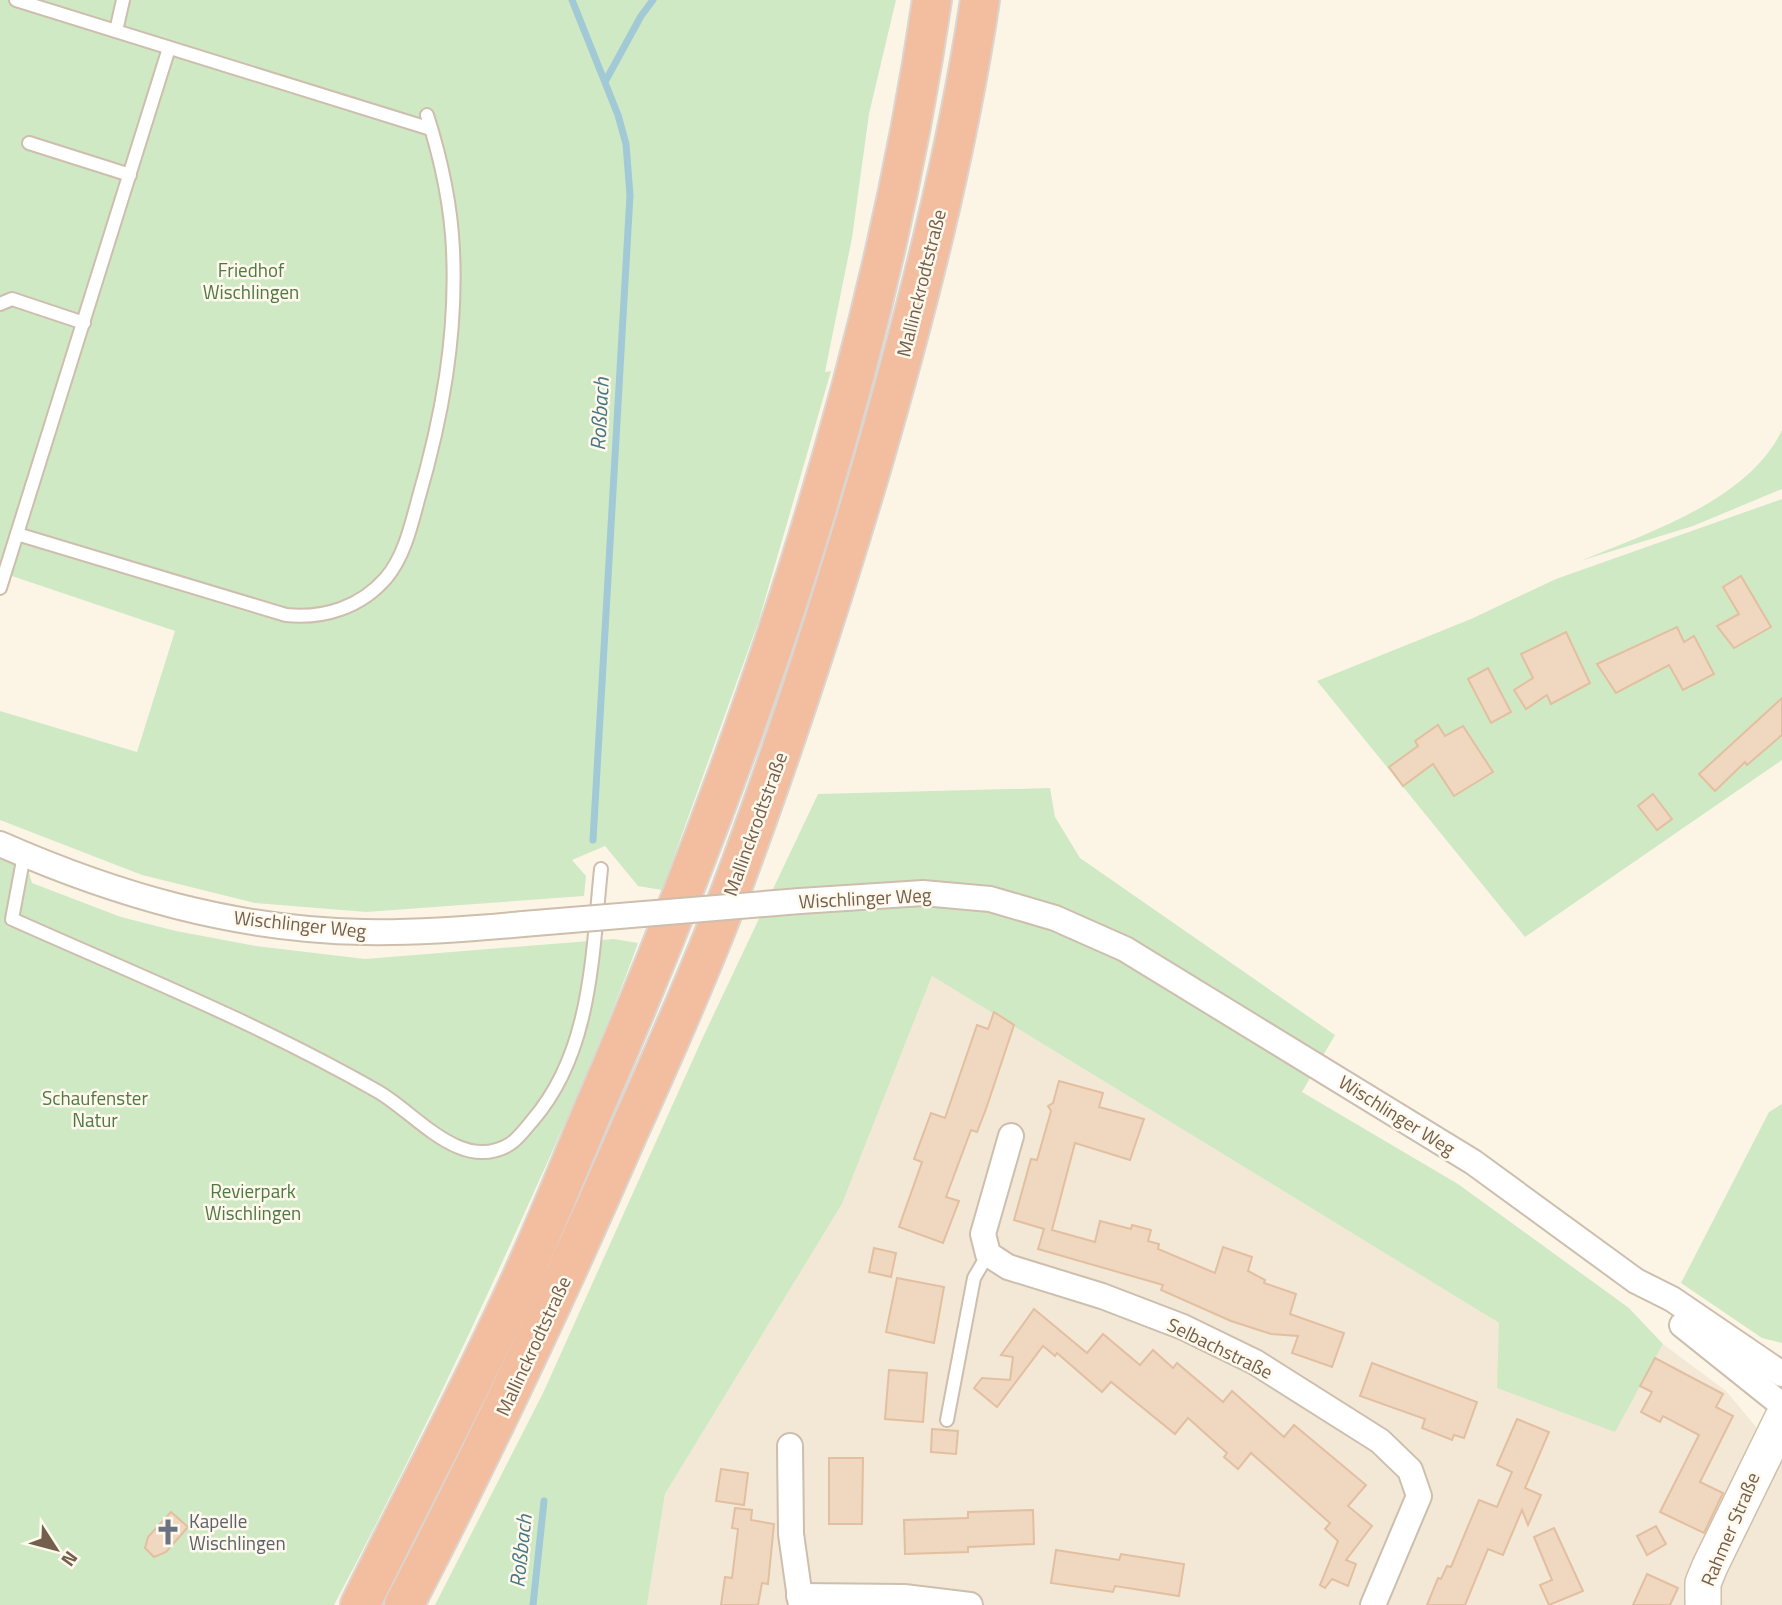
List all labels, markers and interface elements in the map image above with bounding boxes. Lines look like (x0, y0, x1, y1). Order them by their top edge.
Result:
street label: Mallinckrodtstraße (888, 206, 953, 360)
park label: Friedhof Wischlingen (203, 255, 299, 306)
water label: Roßbach (581, 376, 617, 451)
street label: Mallinckrodtstraße (715, 748, 794, 900)
street label: Wischlinger Weg (798, 880, 932, 915)
street label: Wischlinger Weg (232, 902, 368, 945)
street label: Wischlinger Weg (1333, 1067, 1462, 1162)
park label: Schaufenster Natur (42, 1083, 148, 1134)
park label: Revierpark Wischlingen (205, 1176, 301, 1227)
street label: Mallinckrodtstraße (487, 1271, 578, 1420)
street label: Selbachstraße (1162, 1309, 1278, 1386)
street label: Rahmer Straße (1693, 1467, 1767, 1590)
place label: Kapelle Wischlingen (189, 1506, 286, 1557)
water label: Roßbach (500, 1512, 540, 1589)
north arrow (21, 1514, 91, 1584)
church icon: Kapelle Wischlingen (153, 1517, 183, 1547)
text: N (55, 1545, 86, 1573)

